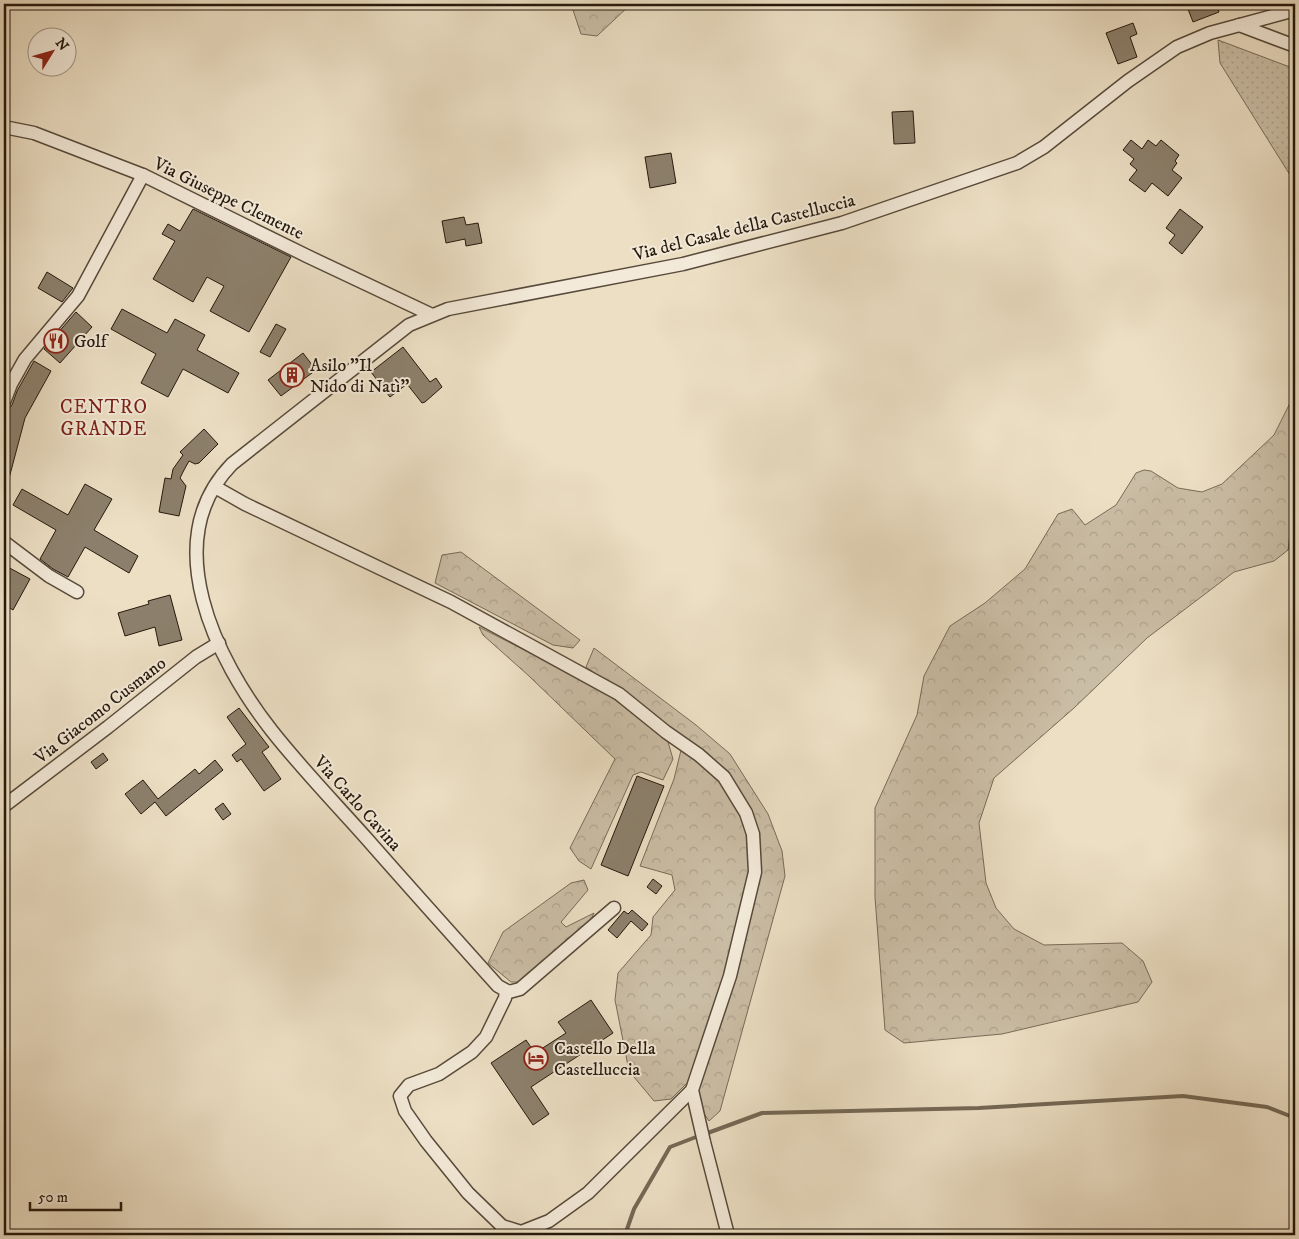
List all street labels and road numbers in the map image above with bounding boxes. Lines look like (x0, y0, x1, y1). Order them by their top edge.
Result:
street label: Via Giuseppe Clemente (149, 153, 307, 245)
street label: Via del Casale della Castelluccia (630, 190, 858, 266)
street label: Via Giacomo Cusmano (30, 652, 171, 770)
street label: Via Carlo Cavina (308, 751, 406, 856)

